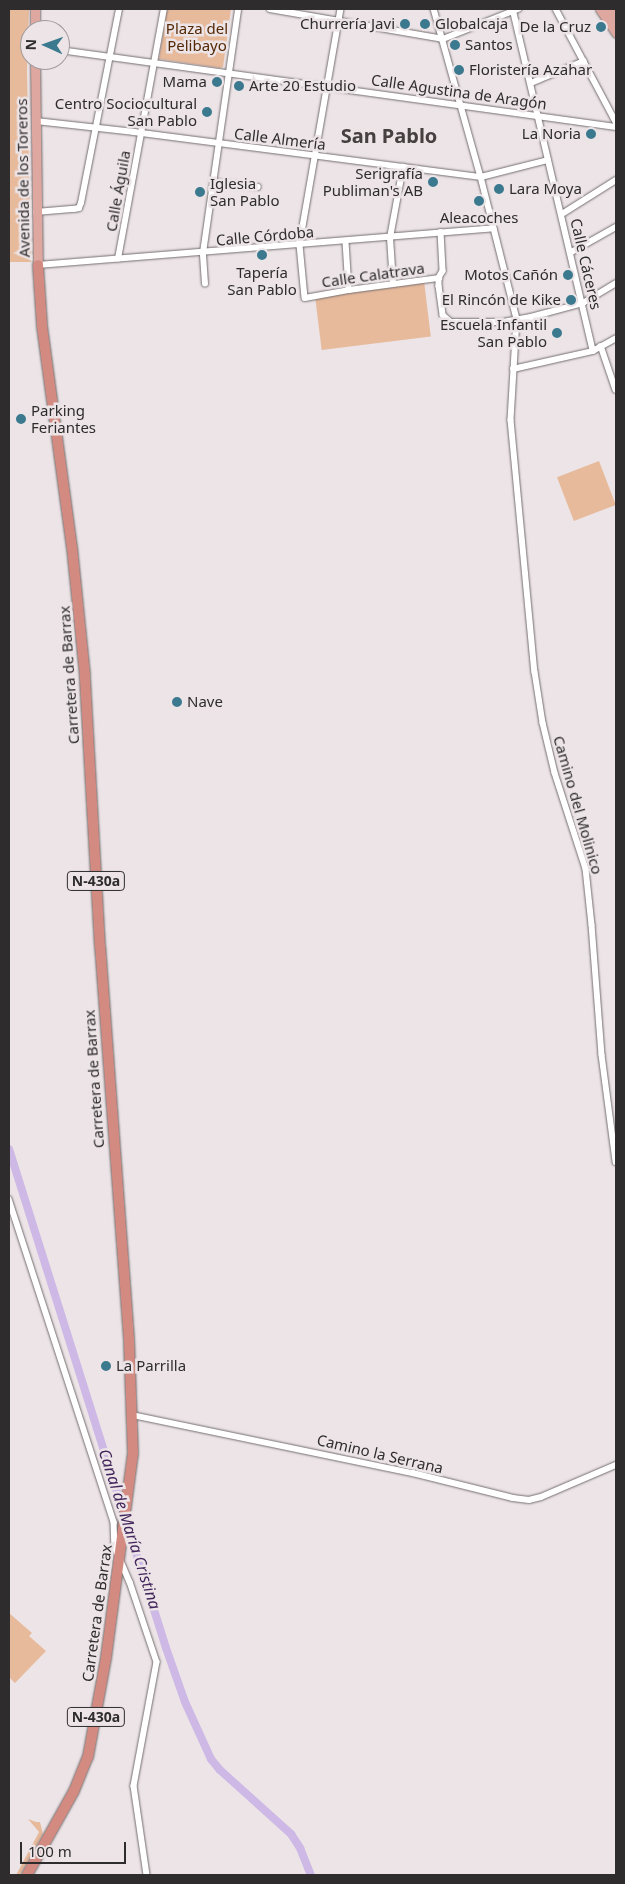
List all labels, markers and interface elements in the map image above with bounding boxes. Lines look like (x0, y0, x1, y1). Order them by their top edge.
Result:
place label: Churrería Javi (300, 15, 395, 33)
place label: Globalcaja (435, 15, 508, 33)
marker: Churrería Javi (399, 18, 411, 30)
marker: Globalcaja (419, 18, 431, 30)
place label: De la Cruz (520, 18, 591, 36)
park label: Plaza del Pelibayo (166, 19, 228, 54)
north arrow (20, 20, 70, 70)
marker: De la Cruz (595, 21, 607, 33)
place label: Santos (465, 36, 513, 54)
text: N (21, 38, 40, 51)
marker: Santos (449, 39, 461, 51)
place label: Floristería Azahar (469, 61, 592, 79)
marker: Floristería Azahar (453, 64, 465, 76)
street label: Calle Agustina de Aragón (370, 71, 548, 113)
place label: Mama (163, 73, 207, 91)
marker: Mama (211, 76, 223, 88)
place label: Arte 20 Estudio (249, 77, 356, 95)
marker: Arte 20 Estudio (233, 80, 245, 92)
place label: Centro Sociocultural San Pablo (55, 94, 197, 129)
street label: Avenida de los Toreros (13, 98, 33, 258)
marker: Centro Sociocultural San Pablo (201, 106, 213, 118)
district label: San Pablo (341, 123, 437, 147)
street label: Calle Almería (233, 124, 327, 154)
place label: La Noria (522, 125, 581, 143)
marker: La Noria (585, 128, 597, 140)
street label: Calle Águila (102, 149, 134, 233)
place label: Serigrafía Publiman's AB (323, 164, 423, 199)
place label: Iglesia San Pablo (210, 174, 279, 209)
marker: Serigrafía Publiman's AB (427, 176, 439, 188)
place label: Lara Moya (509, 180, 582, 198)
marker: Lara Moya (493, 183, 505, 195)
marker: Iglesia San Pablo (194, 186, 206, 198)
marker: Aleacoches (473, 195, 485, 207)
place label: Aleacoches (440, 209, 518, 227)
street label: Calle Cáceres (567, 217, 605, 311)
street label: Calle Córdoba (215, 223, 315, 249)
marker: Tapería San Pablo (256, 249, 268, 261)
street label: Calle Calatrava (320, 259, 426, 291)
place label: Tapería San Pablo (227, 263, 297, 298)
place label: Motos Cañón (464, 266, 558, 284)
marker: Motos Cañón (562, 269, 574, 281)
place label: El Rincón de Kike (442, 291, 561, 309)
marker: El Rincón de Kike (565, 294, 577, 306)
place label: Escuela Infantil San Pablo (440, 315, 547, 350)
marker: Escuela Infantil San Pablo (551, 327, 563, 339)
place label: Parking Feriantes (31, 401, 96, 436)
marker: Parking Feriantes (15, 413, 27, 425)
street label: Carretera de Barrax (55, 605, 83, 745)
place label: Nave (187, 693, 223, 711)
marker: Nave (171, 696, 183, 708)
street label: Camino del Molinico (550, 734, 606, 876)
road number: N-430a (66, 869, 126, 892)
street label: Carretera de Barrax (80, 1009, 108, 1149)
place label: La Parrilla (116, 1357, 186, 1375)
marker: La Parrilla (100, 1360, 112, 1372)
street label: Camino la Serrana (315, 1431, 445, 1477)
water label: Canal de María Cristina (95, 1446, 165, 1612)
street label: Carretera de Barrax (78, 1543, 116, 1683)
road number: N-430a (66, 1705, 126, 1728)
scale bar (22, 1832, 129, 1864)
text: 100 m (28, 1841, 72, 1861)

